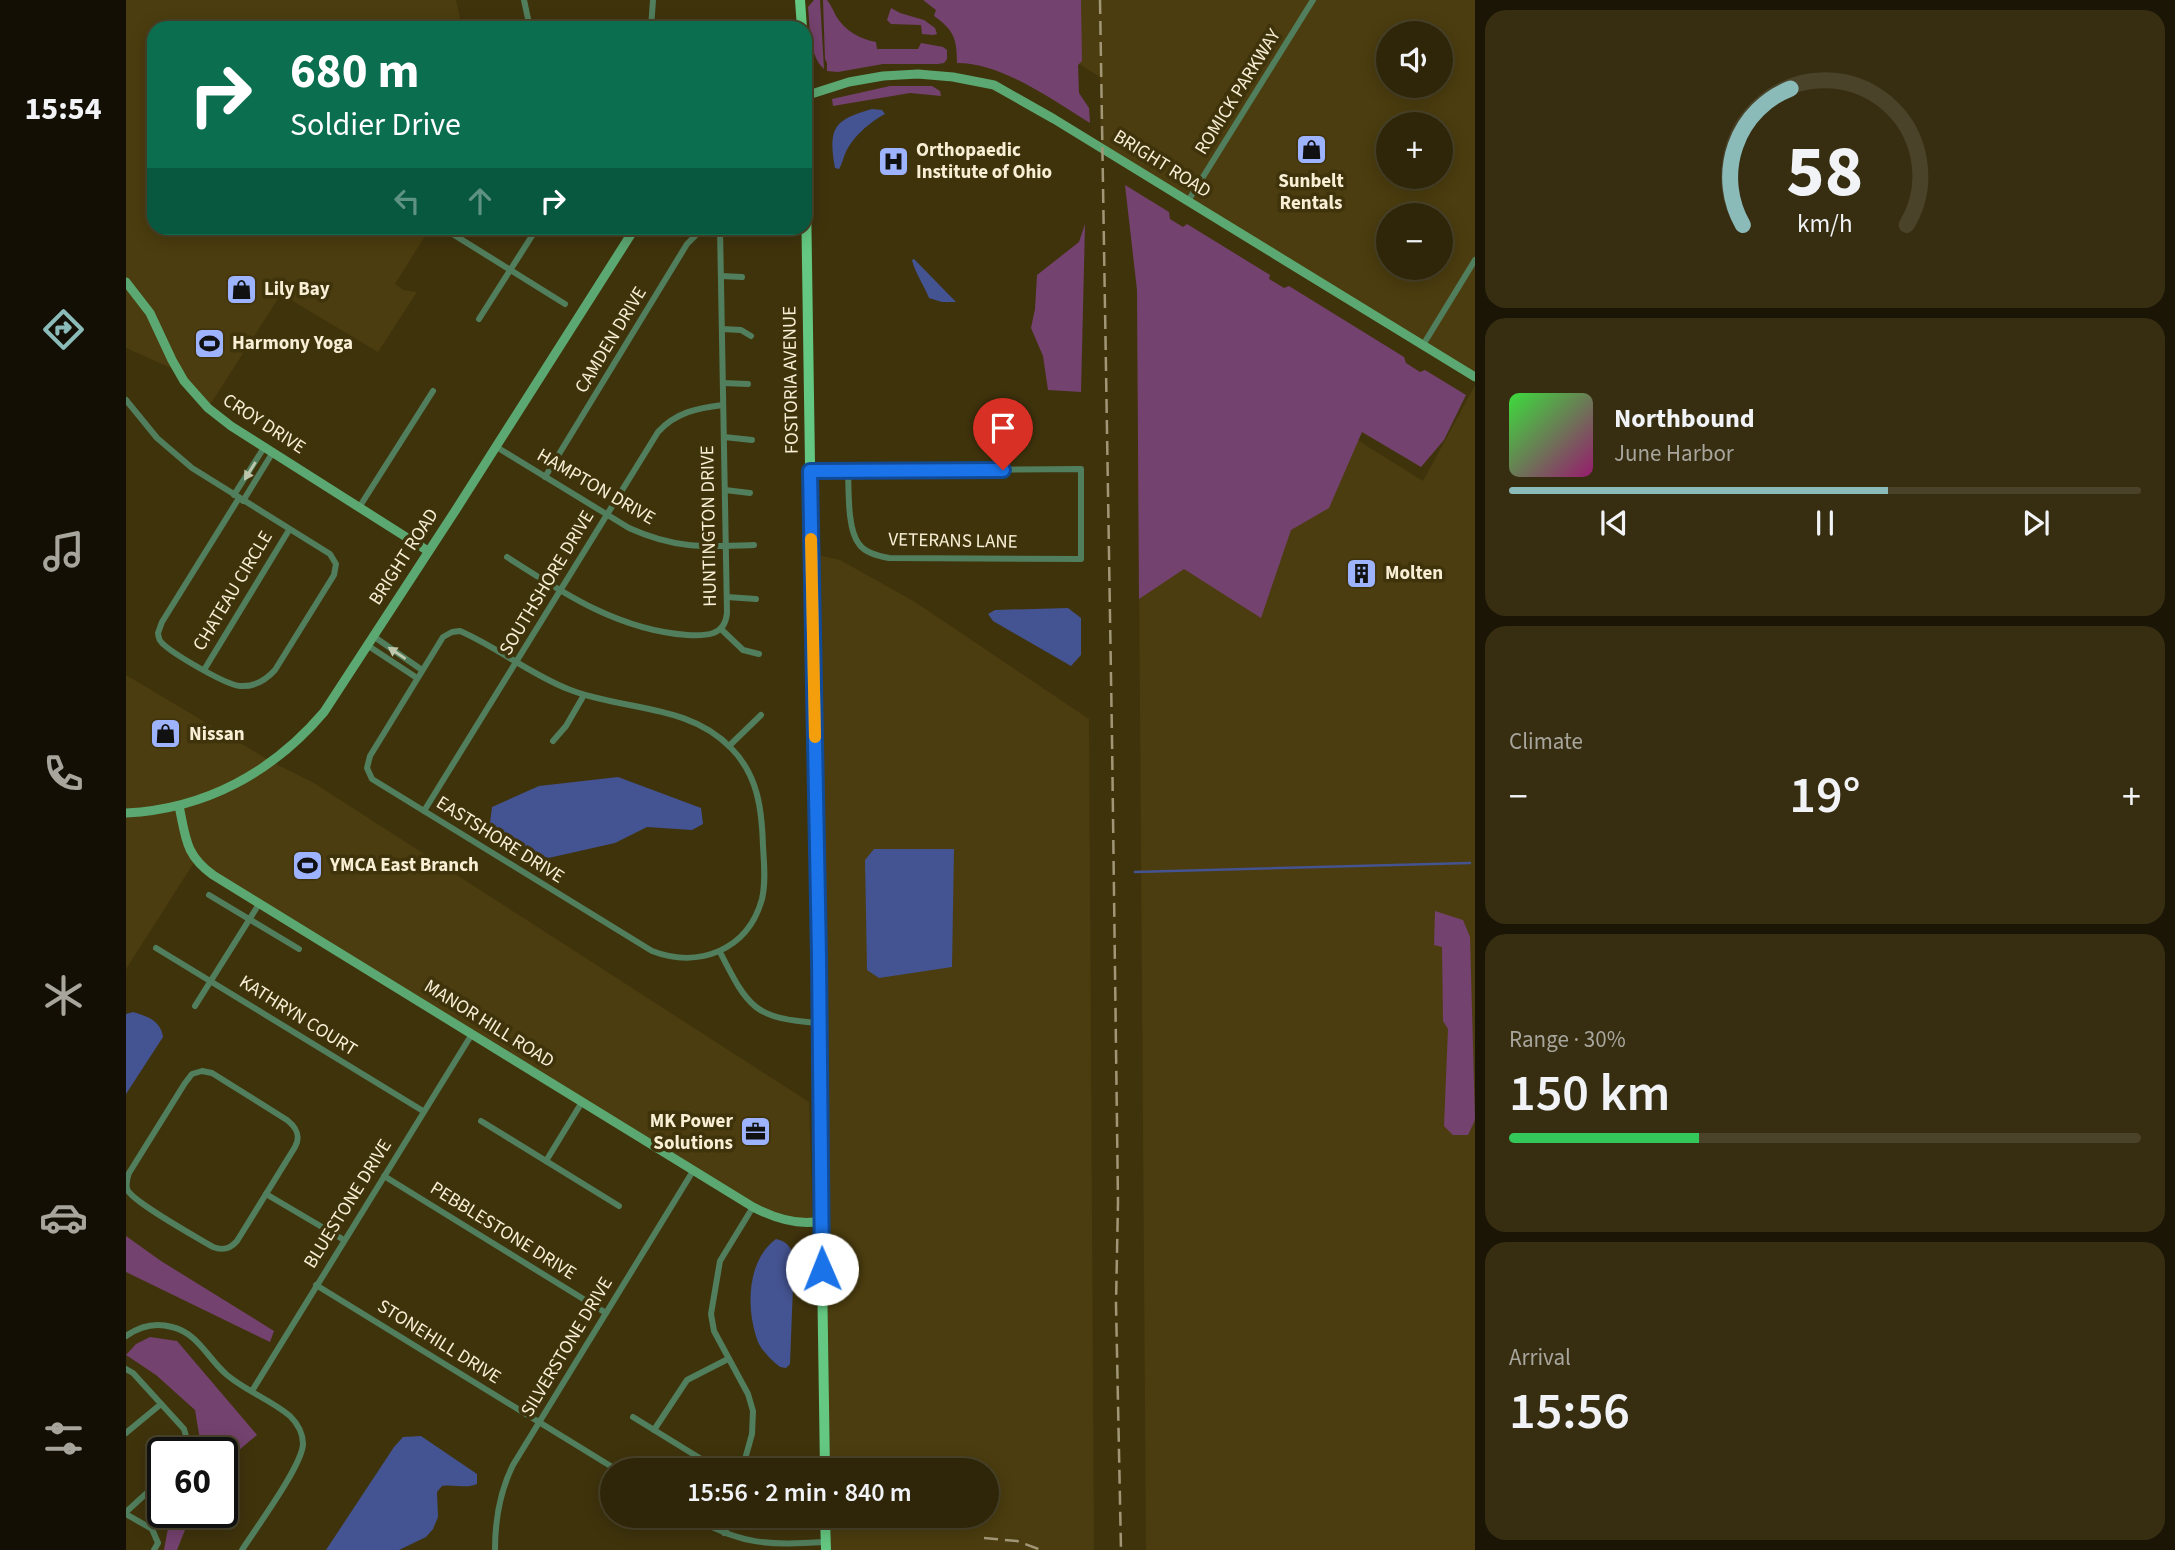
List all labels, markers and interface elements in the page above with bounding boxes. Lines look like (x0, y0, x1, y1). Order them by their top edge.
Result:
map controls (1376, 21, 1453, 280)
button: sound (1376, 21, 1453, 98)
street label: ROMICK PARKWAY (1188, 23, 1288, 160)
text: 680 m (290, 37, 419, 107)
icon: right (175, 49, 266, 140)
text: 15:54 (24, 86, 102, 132)
text: Soldier Drive (290, 102, 461, 148)
button: + (1376, 112, 1453, 189)
text: 58 (1787, 120, 1863, 224)
street label: BRIGHT ROAD (1108, 123, 1216, 205)
shop icon: Sunbelt Rentals (1294, 133, 1328, 167)
place label: Orthopaedic Institute of Ohio (916, 137, 1052, 186)
hospital icon: Orthopaedic Institute of Ohio (876, 144, 910, 178)
place label: Sunbelt Rentals (1278, 168, 1344, 217)
icon: left (388, 182, 426, 220)
icon: ahead (461, 182, 499, 220)
icon: right (534, 182, 572, 220)
button: − (1376, 203, 1453, 280)
text: km/h (1797, 206, 1853, 242)
shop icon: Lily Bay (224, 272, 258, 306)
place label: Lily Bay (264, 276, 330, 303)
street label: CAMDEN DRIVE (569, 282, 653, 398)
icon: directions (39, 305, 88, 354)
street label: FOSTORIA AVENUE (776, 306, 806, 454)
sports icon: Harmony Yoga (192, 326, 226, 360)
place label: Harmony Yoga (232, 330, 353, 357)
street label: CROY DRIVE (217, 387, 311, 461)
pin (973, 398, 1033, 470)
text: Northbound (1614, 400, 1755, 437)
icon: arrive (984, 409, 1022, 447)
text: June Harbor (1614, 437, 1734, 470)
street label: HAMPTON DRIVE (532, 442, 660, 532)
street label: HUNTINGTON DRIVE (694, 445, 724, 607)
one-way arrow (243, 461, 256, 480)
street label: BRIGHT ROAD (363, 503, 445, 611)
icon: previous (1595, 504, 1633, 542)
icon: pause (1806, 504, 1844, 542)
icon: next (2017, 504, 2055, 542)
street label: SOUTHSHORE DRIVE (493, 505, 601, 661)
street label: CHATEAU CIRCLE (187, 526, 279, 656)
street label: VETERANS LANE (888, 526, 1018, 556)
icon: music (39, 527, 88, 576)
building icon: Molten (1345, 556, 1379, 590)
place label: Molten (1385, 560, 1443, 587)
one-way arrow (388, 647, 407, 660)
shop icon: Nissan (149, 717, 183, 751)
place label: Nissan (189, 721, 245, 748)
text: Climate (1509, 725, 1583, 758)
icon: phone (39, 749, 88, 798)
text: 19° (1789, 759, 1861, 833)
text: − (1509, 770, 1528, 824)
text: + (2122, 770, 2141, 824)
street label: EASTSHORE DRIVE (431, 790, 569, 890)
sports icon: YMCA East Branch (290, 848, 324, 882)
place label: YMCA East Branch (329, 852, 479, 879)
street label: KATHRYN COURT (234, 969, 362, 1063)
icon: climate (39, 971, 88, 1020)
street label: MANOR HILL ROAD (419, 973, 559, 1075)
text: Range · 30% (1509, 1023, 1626, 1056)
text: 150 km (1509, 1057, 1670, 1131)
place label: MK Power Solutions (650, 1108, 733, 1157)
office icon: MK Power Solutions (739, 1115, 773, 1149)
street label: BLUESTONE DRIVE (297, 1134, 399, 1274)
street label: PEBBLESTONE DRIVE (425, 1175, 581, 1287)
icon: car (39, 1193, 88, 1242)
position arrow (785, 1232, 859, 1306)
street label: SILVERSTONE DRIVE (515, 1272, 619, 1422)
street label: STONEHILL DRIVE (372, 1293, 506, 1391)
text: Arrival (1509, 1341, 1571, 1374)
text: 15:56 (1509, 1375, 1630, 1449)
icon: filters (39, 1414, 88, 1463)
speed limit sign: 60 (147, 1437, 238, 1528)
text: 15:56 · 2 min · 840 m (687, 1474, 912, 1511)

